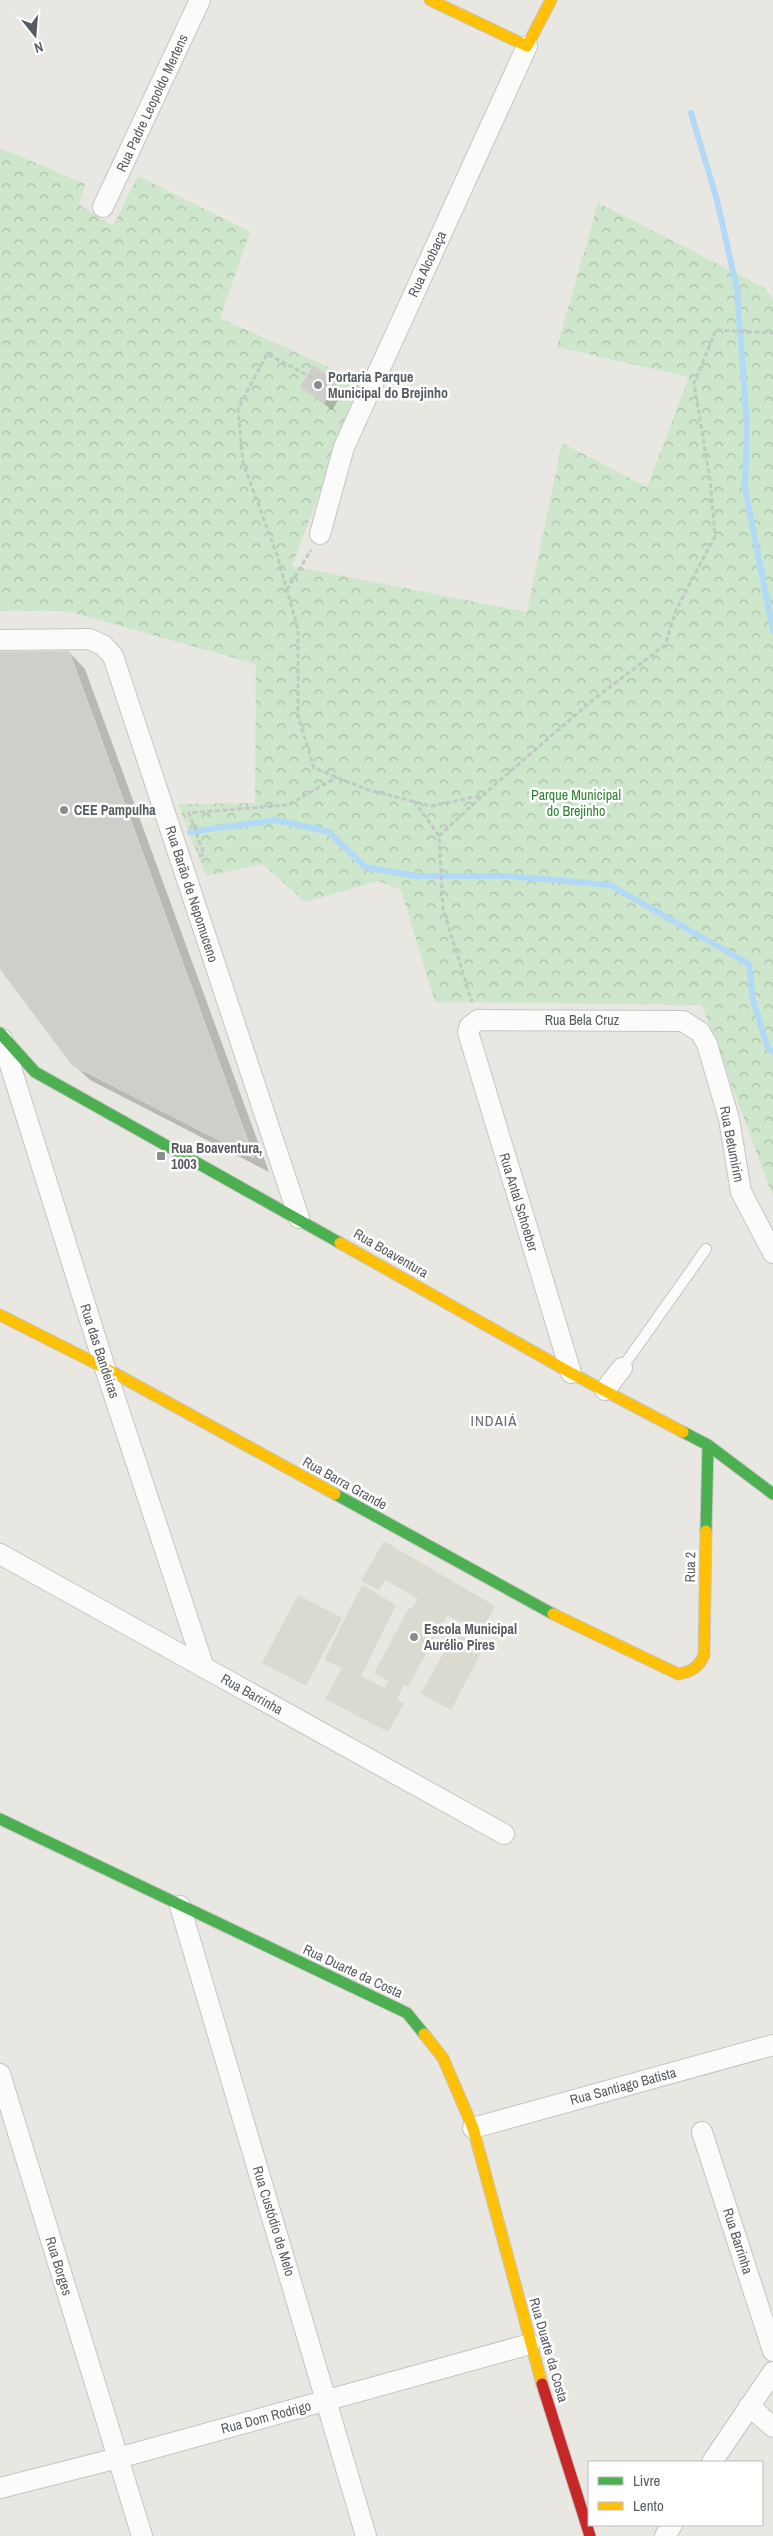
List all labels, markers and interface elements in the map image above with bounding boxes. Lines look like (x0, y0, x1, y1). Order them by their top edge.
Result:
north arrow (10, 10, 60, 60)
street label: Rua Padre Leopoldo Mertens (112, 31, 192, 175)
text: N (32, 38, 45, 57)
street label: Rua Alcobaça (404, 228, 450, 300)
place label: Portaria Parque Municipal do Brejinho (328, 368, 448, 402)
marker: Portaria Parque Municipal do Brejinho (312, 379, 324, 391)
park label: Parque Municipal do Brejinho (531, 786, 621, 820)
place label: CEE Pampulha (74, 801, 156, 819)
marker: CEE Pampulha (58, 804, 70, 816)
street label: Rua Barão de Nepomuceno (161, 824, 223, 964)
street label: Rua Bela Cruz (545, 1011, 620, 1029)
street label: Rua Betumirim (716, 1104, 748, 1184)
place label: Rua Boaventura, 1003 (171, 1139, 262, 1173)
marker: Rua Boaventura, 1003 (155, 1150, 167, 1162)
street label: Rua Antal Schoeber (495, 1151, 543, 1254)
street label: Rua Boaventura (351, 1224, 432, 1282)
street label: Rua das Bandeiras (76, 1301, 124, 1401)
district label: INDAIÁ (470, 1410, 518, 1431)
street label: Rua Barra Grande (300, 1452, 390, 1514)
street label: Rua 2 (681, 1552, 699, 1582)
place label: Escola Municipal Aurélio Pires (424, 1620, 517, 1654)
marker: Escola Municipal Aurélio Pires (408, 1631, 420, 1643)
street label: Rua Barrinha (218, 1670, 287, 1719)
street label: Rua Duarte da Costa (300, 1940, 406, 2002)
street label: Rua Santiago Batista (568, 2063, 679, 2109)
street label: Rua Custódio de Melo (249, 2164, 299, 2278)
street label: Rua Barrinha (719, 2206, 757, 2277)
street label: Rua Borges (42, 2234, 77, 2298)
street label: Rua Duarte da Costa (525, 2296, 573, 2405)
street label: Rua Dom Rodrigo (219, 2396, 313, 2438)
legend (588, 2461, 763, 2526)
text: Livre (633, 2470, 661, 2491)
text: Lento (633, 2495, 664, 2516)

